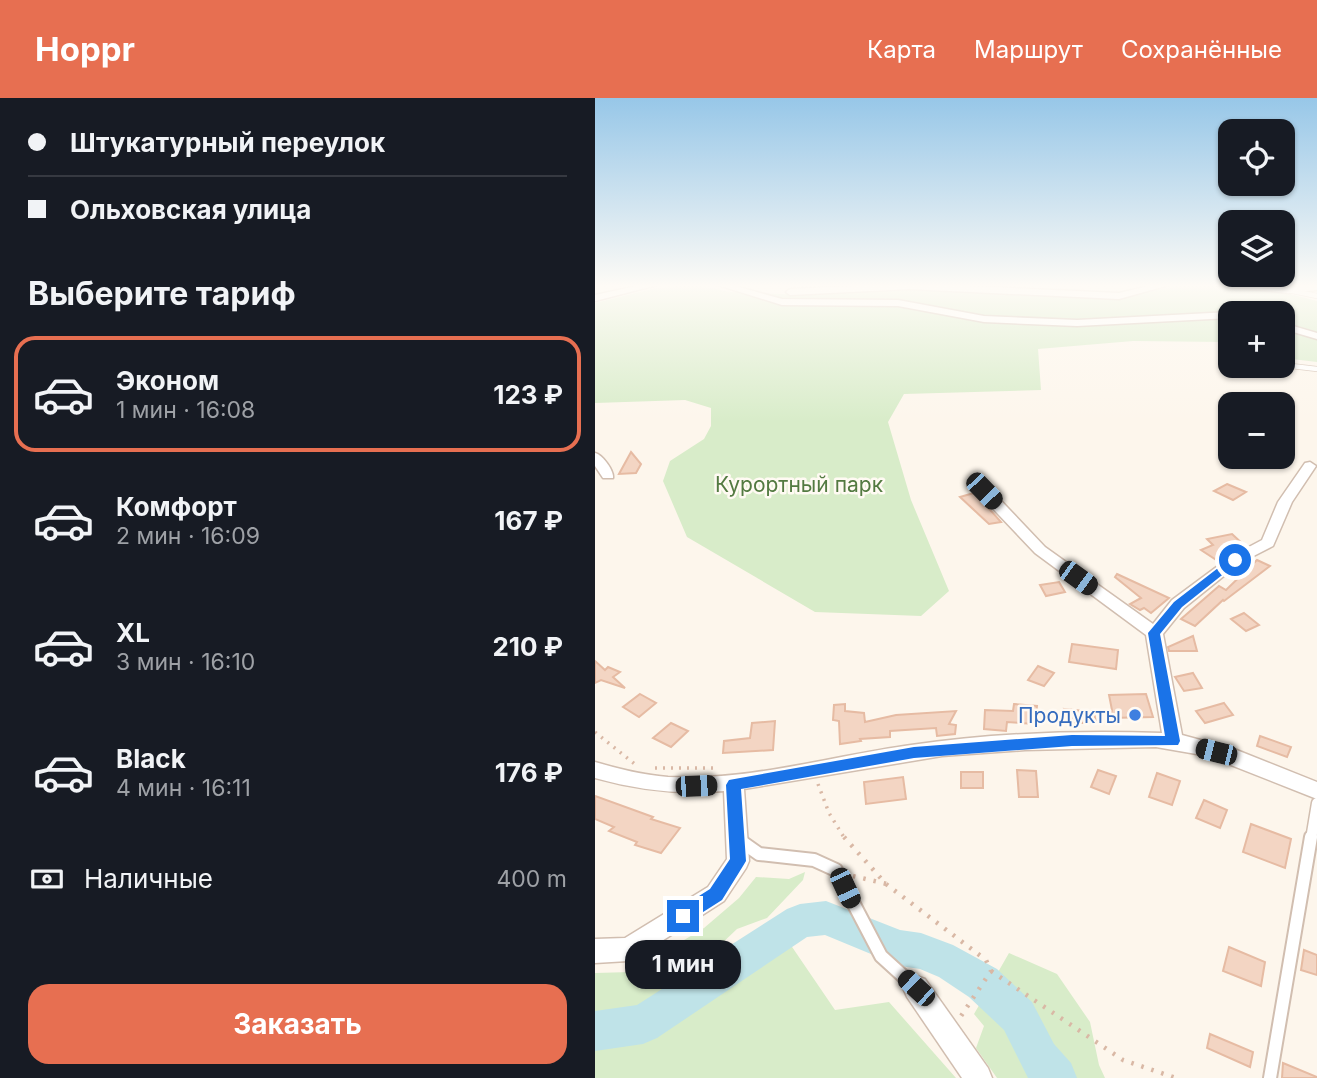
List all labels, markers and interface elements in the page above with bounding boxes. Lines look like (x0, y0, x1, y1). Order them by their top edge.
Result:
text: Hoppr (35, 29, 135, 69)
text: Карта (867, 35, 936, 64)
text: Маршрут (974, 35, 1083, 64)
text: Сохранённые (1121, 35, 1282, 64)
map controls (1218, 119, 1295, 469)
button: locate (1218, 119, 1295, 196)
text: Штукатурный переулок (70, 127, 385, 158)
text: Ольховская улица (70, 194, 311, 225)
button: layers (1218, 210, 1295, 287)
text: Выберите тариф (28, 274, 296, 313)
button: + (1218, 301, 1295, 378)
icon: car (32, 363, 95, 426)
text: Эконом (116, 365, 219, 396)
text: 123 ₽ (493, 379, 563, 410)
button: − (1218, 392, 1295, 469)
text: 1 мин · 16:08 (116, 396, 255, 424)
car (962, 469, 1007, 513)
park label: Курортный парк (715, 472, 884, 497)
icon: car (32, 489, 95, 552)
text: Комфорт (116, 491, 237, 522)
text: 167 ₽ (494, 505, 563, 536)
text: 2 мин · 16:09 (116, 522, 260, 550)
route start (1219, 544, 1251, 576)
car (1055, 557, 1102, 599)
icon: car (32, 615, 95, 678)
text: XL (116, 617, 150, 648)
text: 210 ₽ (492, 631, 563, 662)
text: 3 мин · 16:10 (116, 648, 255, 676)
place label: Продукты (1018, 703, 1121, 728)
marker: Продукты (1127, 707, 1143, 723)
car (1194, 737, 1239, 767)
icon: car (32, 741, 95, 804)
text: Black (116, 743, 186, 774)
text: 176 ₽ (495, 757, 563, 788)
text: 4 мин · 16:11 (116, 774, 251, 802)
car (675, 775, 718, 797)
icon: cash (28, 860, 66, 898)
text: Наличные (84, 863, 213, 894)
text: 400 m (497, 865, 567, 893)
car (827, 865, 864, 911)
route end (667, 900, 699, 932)
callout: 1 мин (625, 940, 741, 990)
text: 1 мин (652, 950, 714, 978)
car (894, 966, 939, 1010)
button: Заказать (28, 984, 567, 1064)

